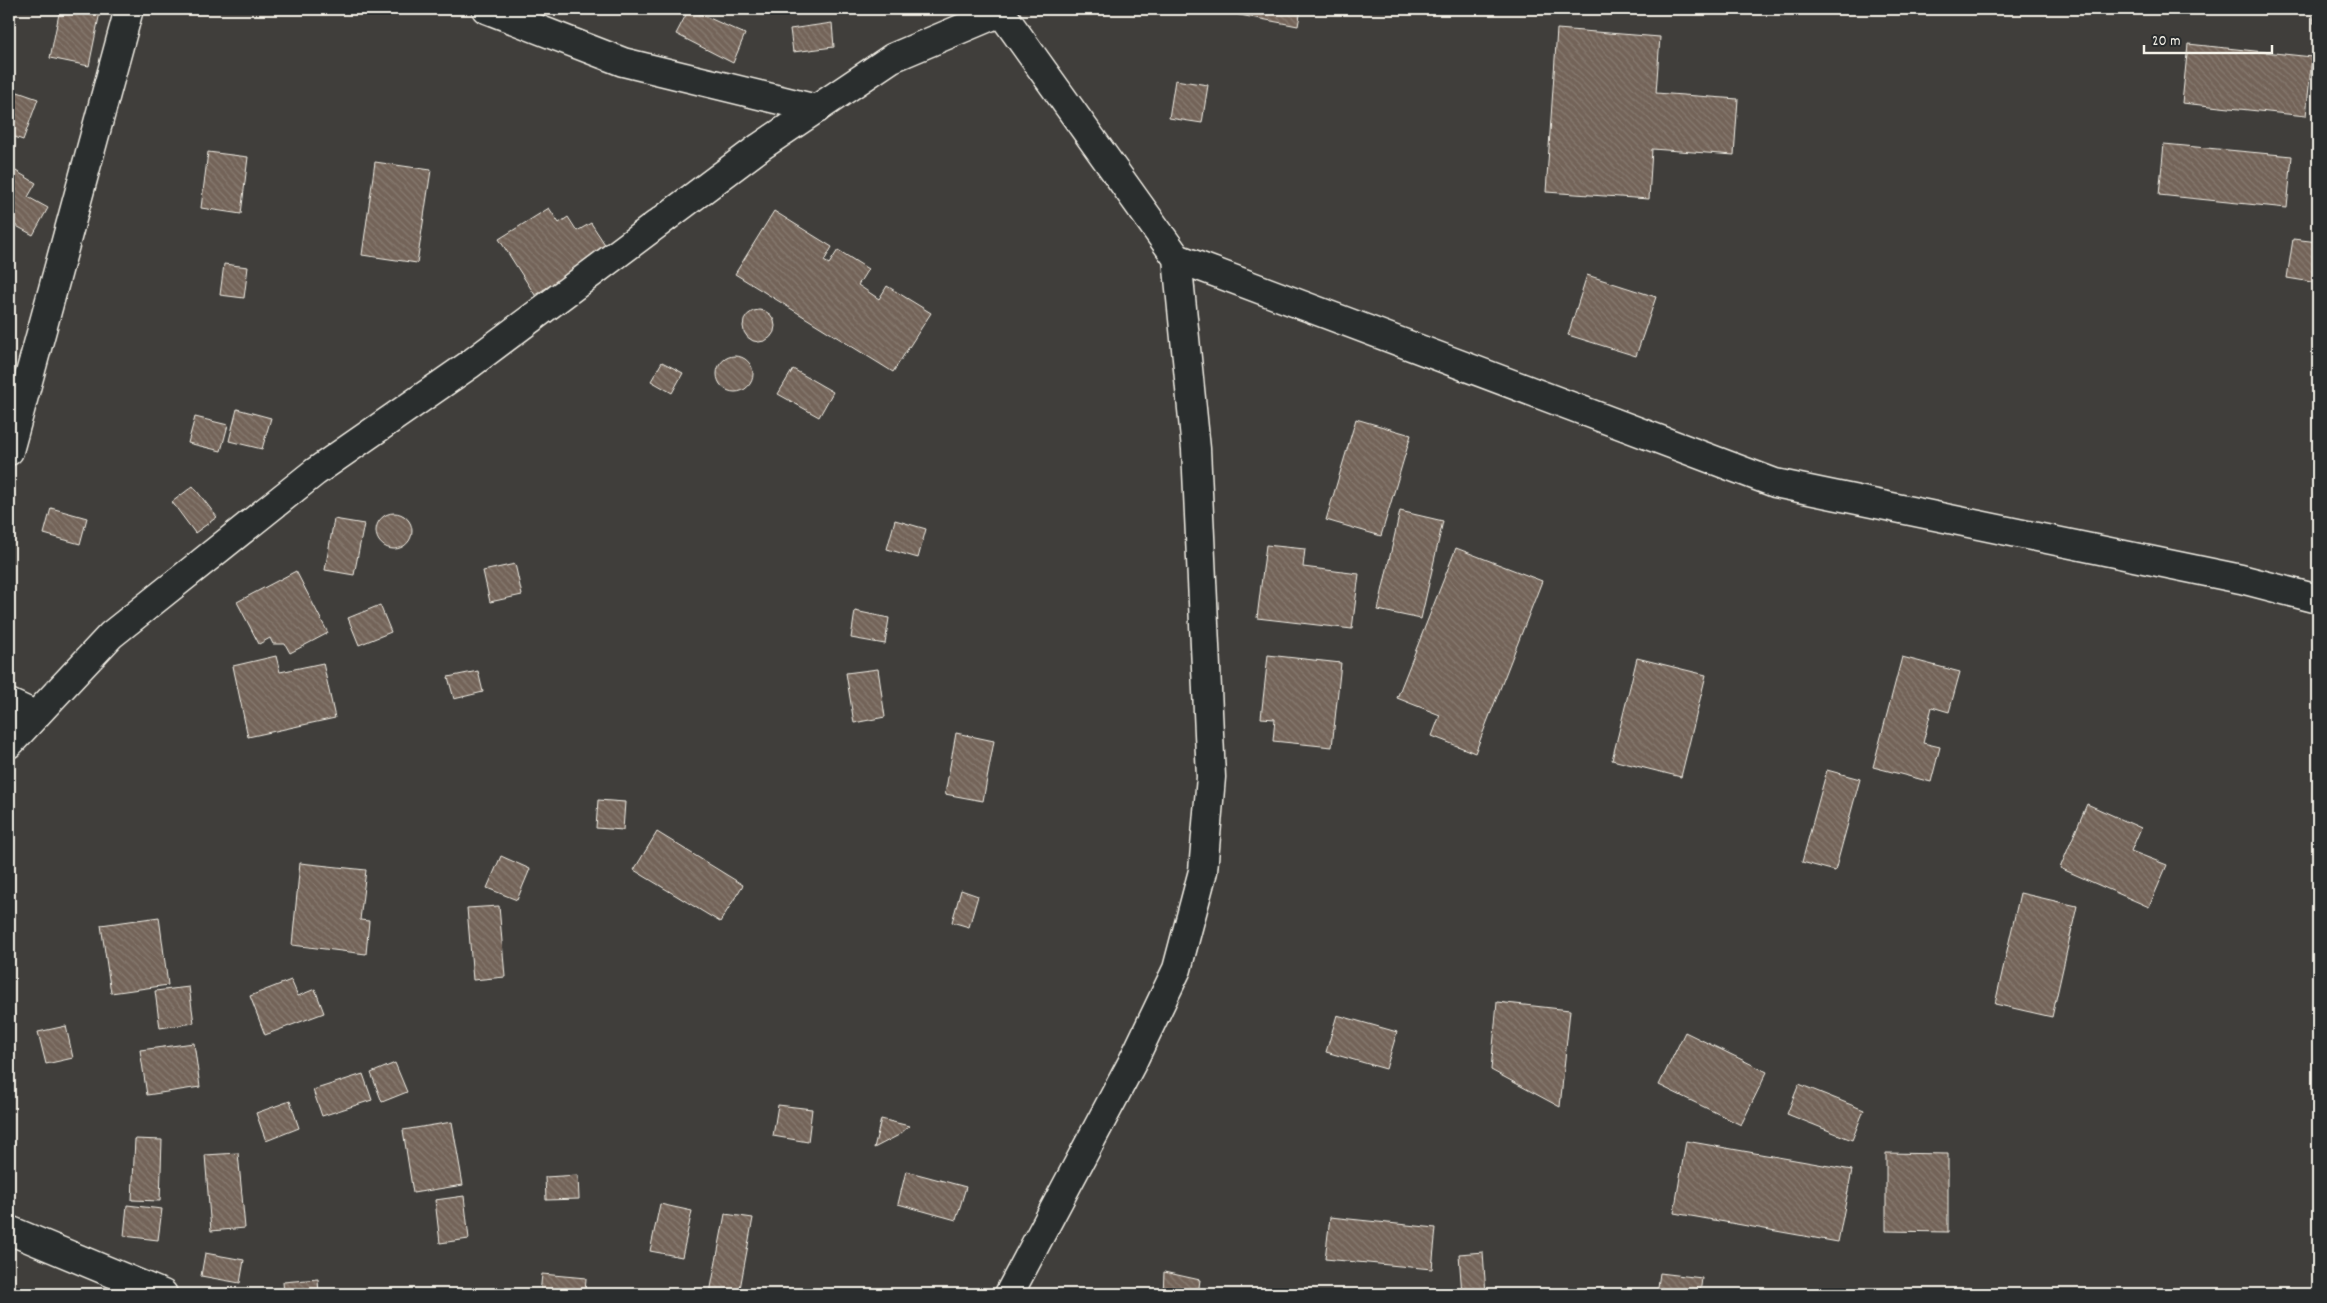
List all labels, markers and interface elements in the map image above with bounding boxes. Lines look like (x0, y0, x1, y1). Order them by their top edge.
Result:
scale bar (2144, 22, 2272, 54)
text: 20 m (2152, 31, 2180, 53)

